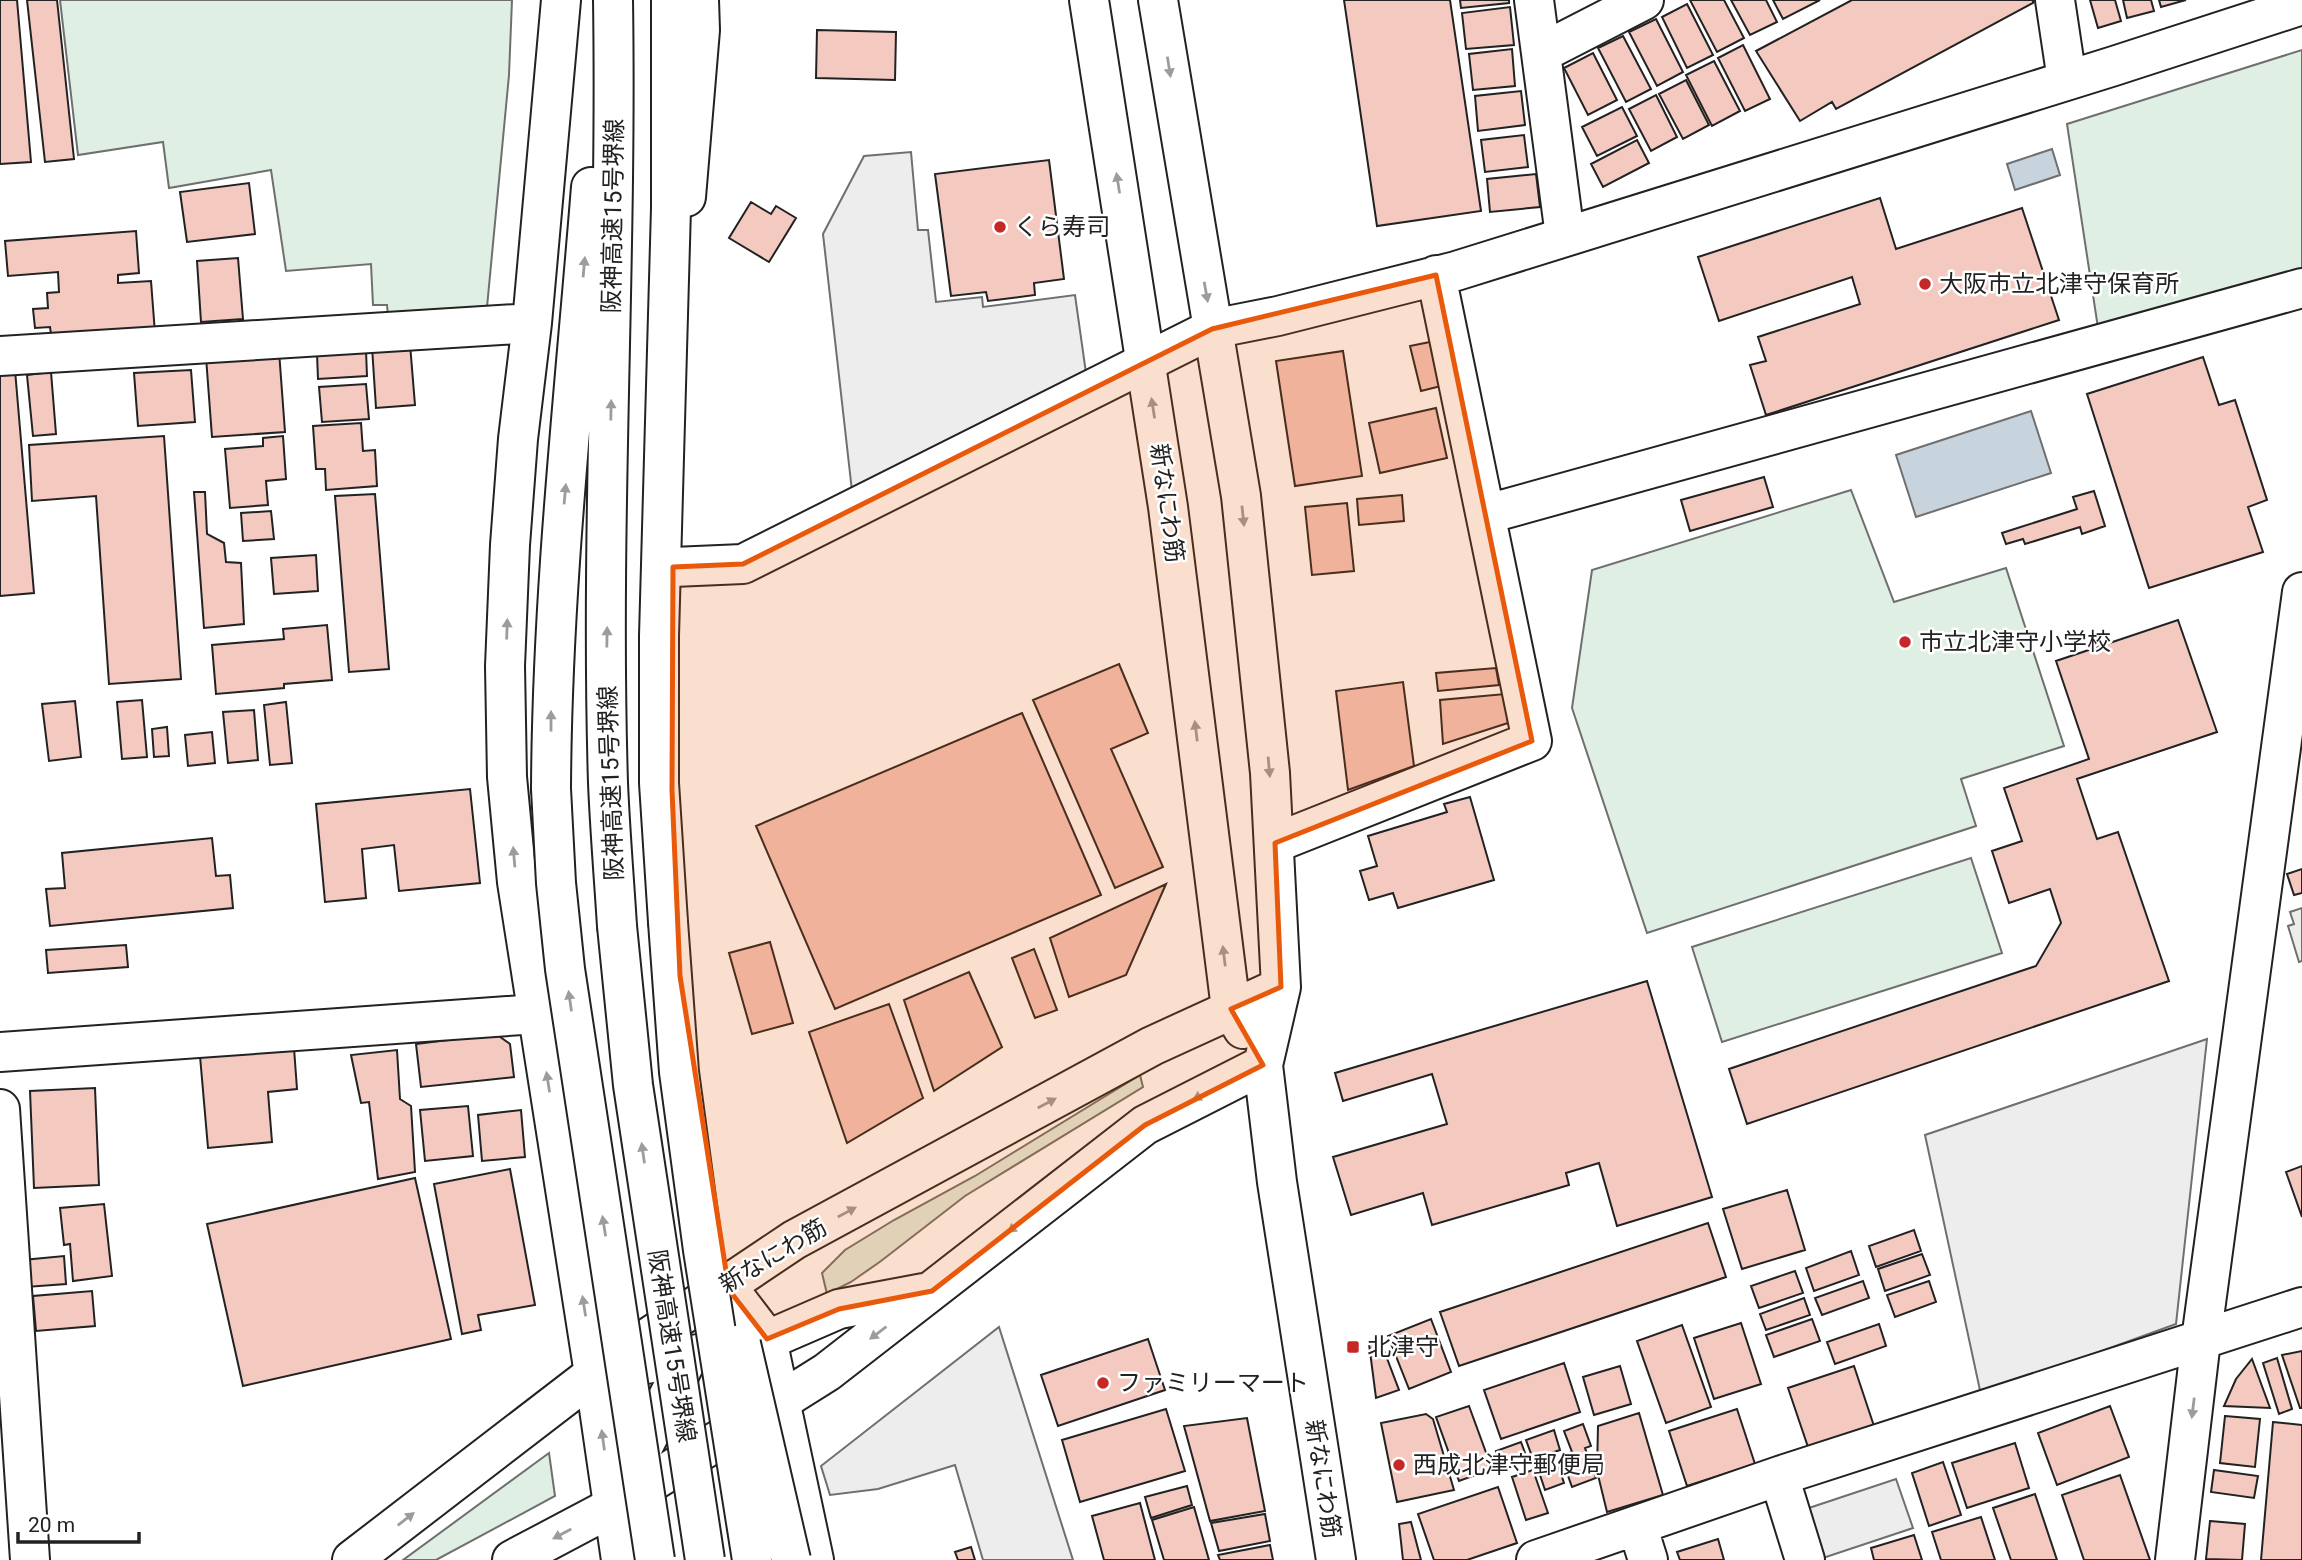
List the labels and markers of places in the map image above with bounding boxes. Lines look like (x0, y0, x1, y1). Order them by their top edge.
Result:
place label: くら寿司 (1014, 213, 1110, 241)
marker: くら寿司 (992, 219, 1008, 235)
place label: 大阪市立北津守保育所 (1939, 270, 2179, 298)
marker: 大阪市立北津守保育所 (1917, 276, 1933, 292)
place label: 市立北津守小学校 (1919, 628, 2111, 656)
marker: 市立北津守小学校 (1897, 634, 1913, 650)
place label: 北津守 (1367, 1333, 1439, 1361)
marker: 北津守 (1345, 1339, 1361, 1355)
place label: ファミリーマート (1117, 1369, 1309, 1397)
marker: ファミリーマート (1095, 1375, 1111, 1391)
place label: 西成北津守郵便局 (1413, 1451, 1605, 1479)
marker: 西成北津守郵便局 (1391, 1457, 1407, 1473)

